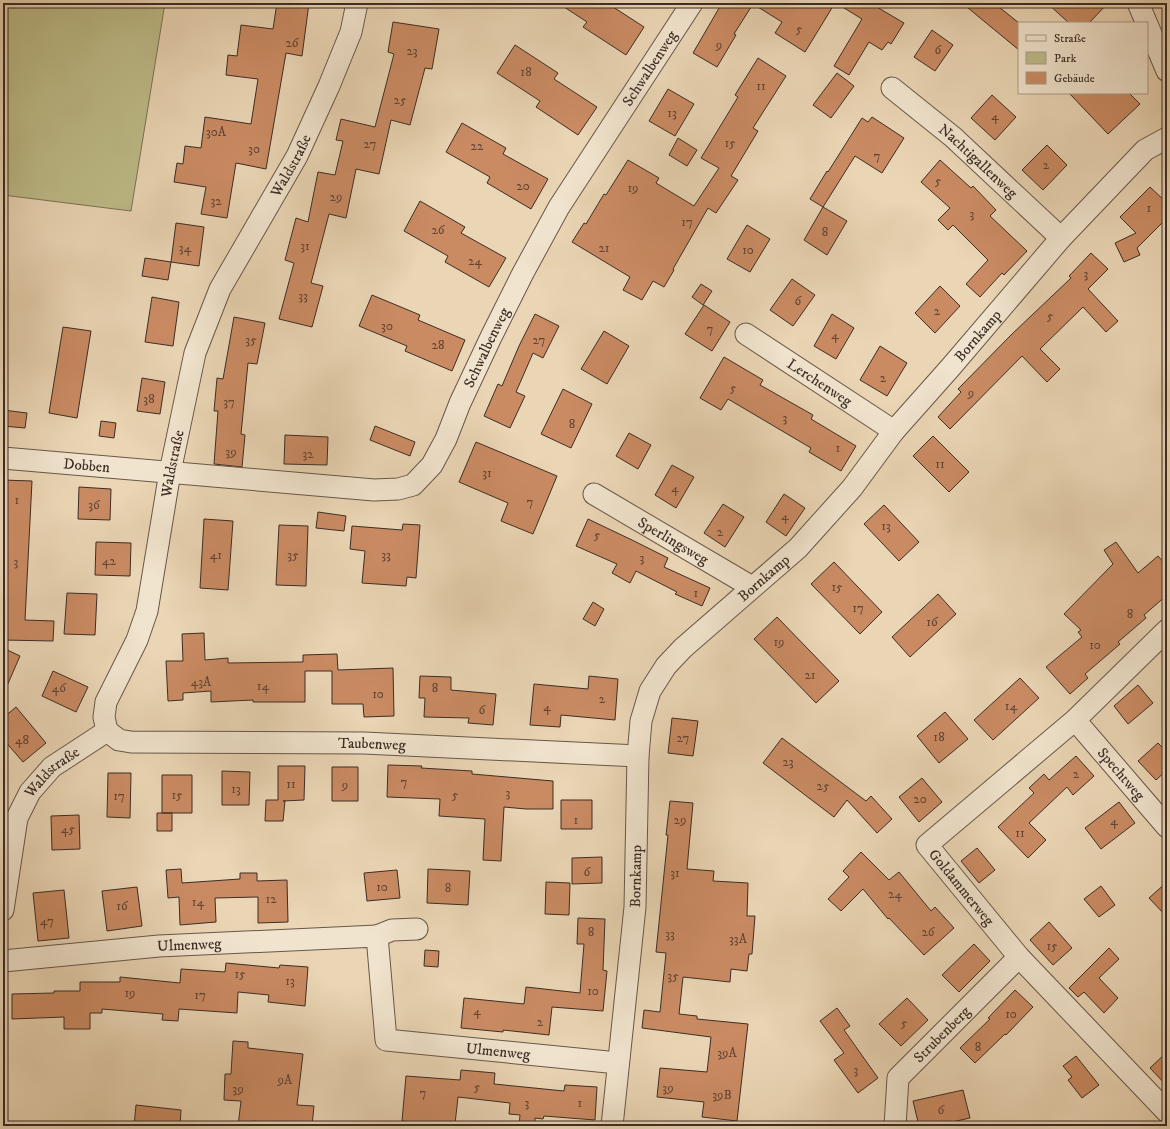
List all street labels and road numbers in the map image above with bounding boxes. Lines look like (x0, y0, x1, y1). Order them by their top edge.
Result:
street label: Schwalbenweg (618, 26, 682, 110)
street label: Nachtigallenweg (934, 120, 1022, 203)
street label: Waldstraße (266, 131, 316, 201)
street label: Schwalbenweg (459, 304, 514, 391)
street label: Bornkamp (950, 305, 1006, 366)
street label: Lerchenweg (783, 354, 856, 411)
street label: Waldstraße (157, 428, 189, 500)
street label: Dobben (63, 454, 111, 477)
street label: Sperlingsweg (634, 513, 712, 570)
street label: Bornkamp (734, 550, 794, 606)
street label: Taubenweg (338, 734, 407, 755)
street label: Waldstraße (20, 743, 83, 803)
street label: Spechtweg (1093, 744, 1149, 805)
street label: Bornkamp (626, 844, 646, 908)
street label: Goldammerweg (924, 845, 999, 930)
street label: Ulmenweg (157, 934, 223, 956)
street label: Strubenberg (910, 1002, 975, 1067)
street label: Ulmenweg (465, 1039, 532, 1064)

